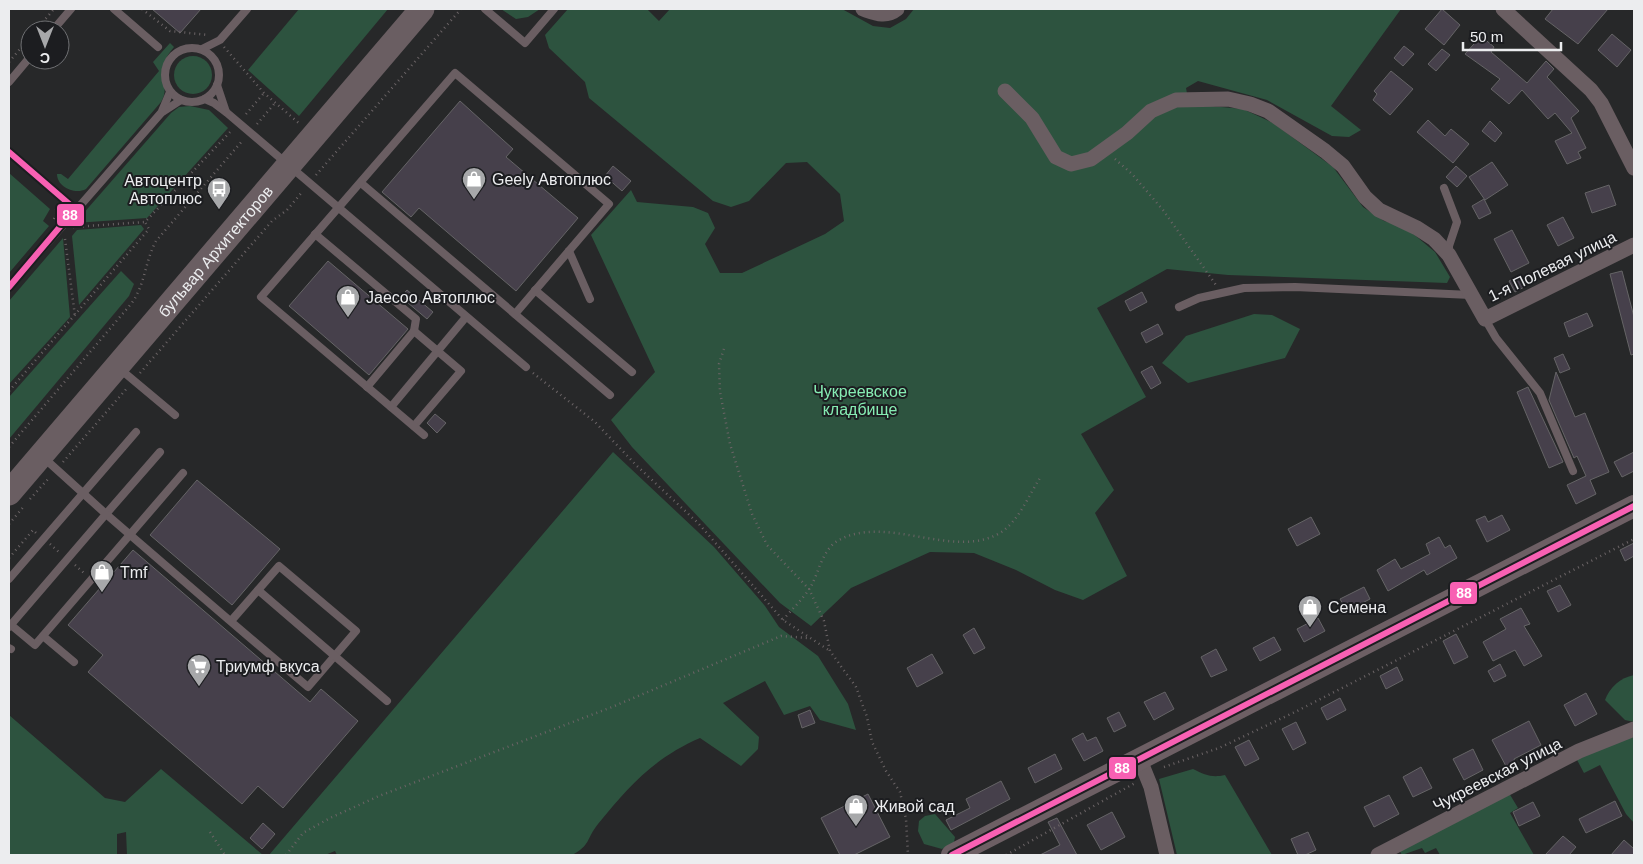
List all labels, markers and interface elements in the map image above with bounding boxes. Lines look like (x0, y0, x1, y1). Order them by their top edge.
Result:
north arrow (20, 20, 70, 70)
scale bar (1463, 20, 1560, 52)
text: 50 m (1470, 28, 1503, 45)
text: С (40, 50, 50, 66)
shop icon: Geely Автоплюс (461, 166, 487, 200)
place label: Geely Автоплюс (492, 171, 611, 188)
place label: Автоцентр Автоплюс (124, 172, 202, 207)
bus stop icon: Автоцентр Автоплюс (206, 176, 232, 210)
street label: бульвар Архитекторов (155, 183, 276, 320)
line badge: 88 (56, 203, 85, 227)
text: 88 (62, 207, 78, 223)
street label: 1-я Полевая улица (1486, 228, 1619, 305)
shop icon: Jaecoo Автоплюс (335, 284, 361, 318)
place label: Jaecoo Автоплюс (366, 289, 495, 306)
park label: Чукреевское кладбище (813, 383, 907, 418)
shop icon: Tmf (89, 559, 115, 593)
place label: Tmf (120, 564, 148, 581)
line badge: 88 (1449, 581, 1478, 605)
text: 88 (1456, 585, 1472, 601)
shop icon: Семена (1297, 594, 1323, 628)
place label: Семена (1328, 599, 1386, 616)
supermarket icon: Триумф вкуса (186, 653, 212, 687)
place label: Триумф вкуса (216, 658, 320, 675)
street label: Чукреевская улица (1430, 735, 1564, 814)
line badge: 88 (1108, 756, 1137, 780)
text: 88 (1114, 760, 1130, 776)
shop icon: Живой сад (843, 793, 869, 827)
place label: Живой сад (874, 798, 955, 815)

